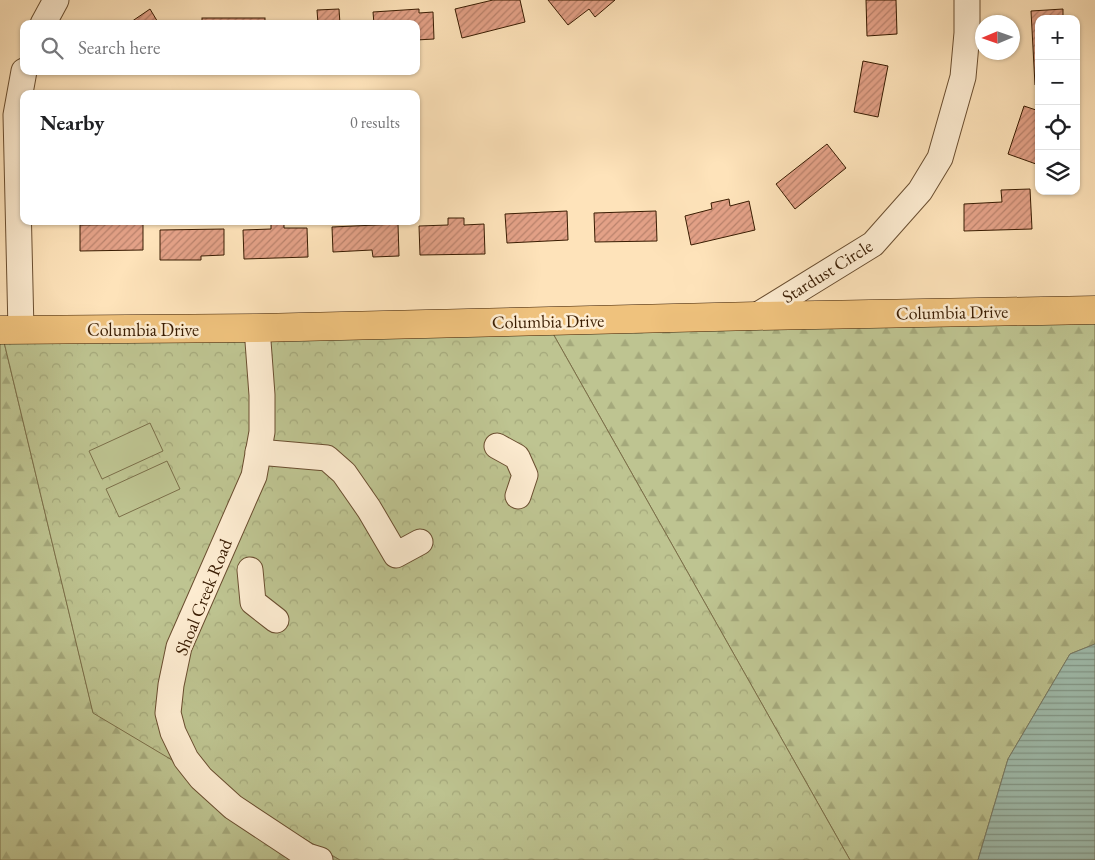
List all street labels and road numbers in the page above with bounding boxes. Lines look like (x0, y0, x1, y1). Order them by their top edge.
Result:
street label: Stardust Circle (777, 234, 877, 308)
street label: Columbia Drive (896, 300, 1008, 324)
street label: Columbia Drive (492, 309, 604, 333)
street label: Columbia Drive (87, 318, 199, 341)
street label: Shoal Creek Road (169, 535, 237, 659)

